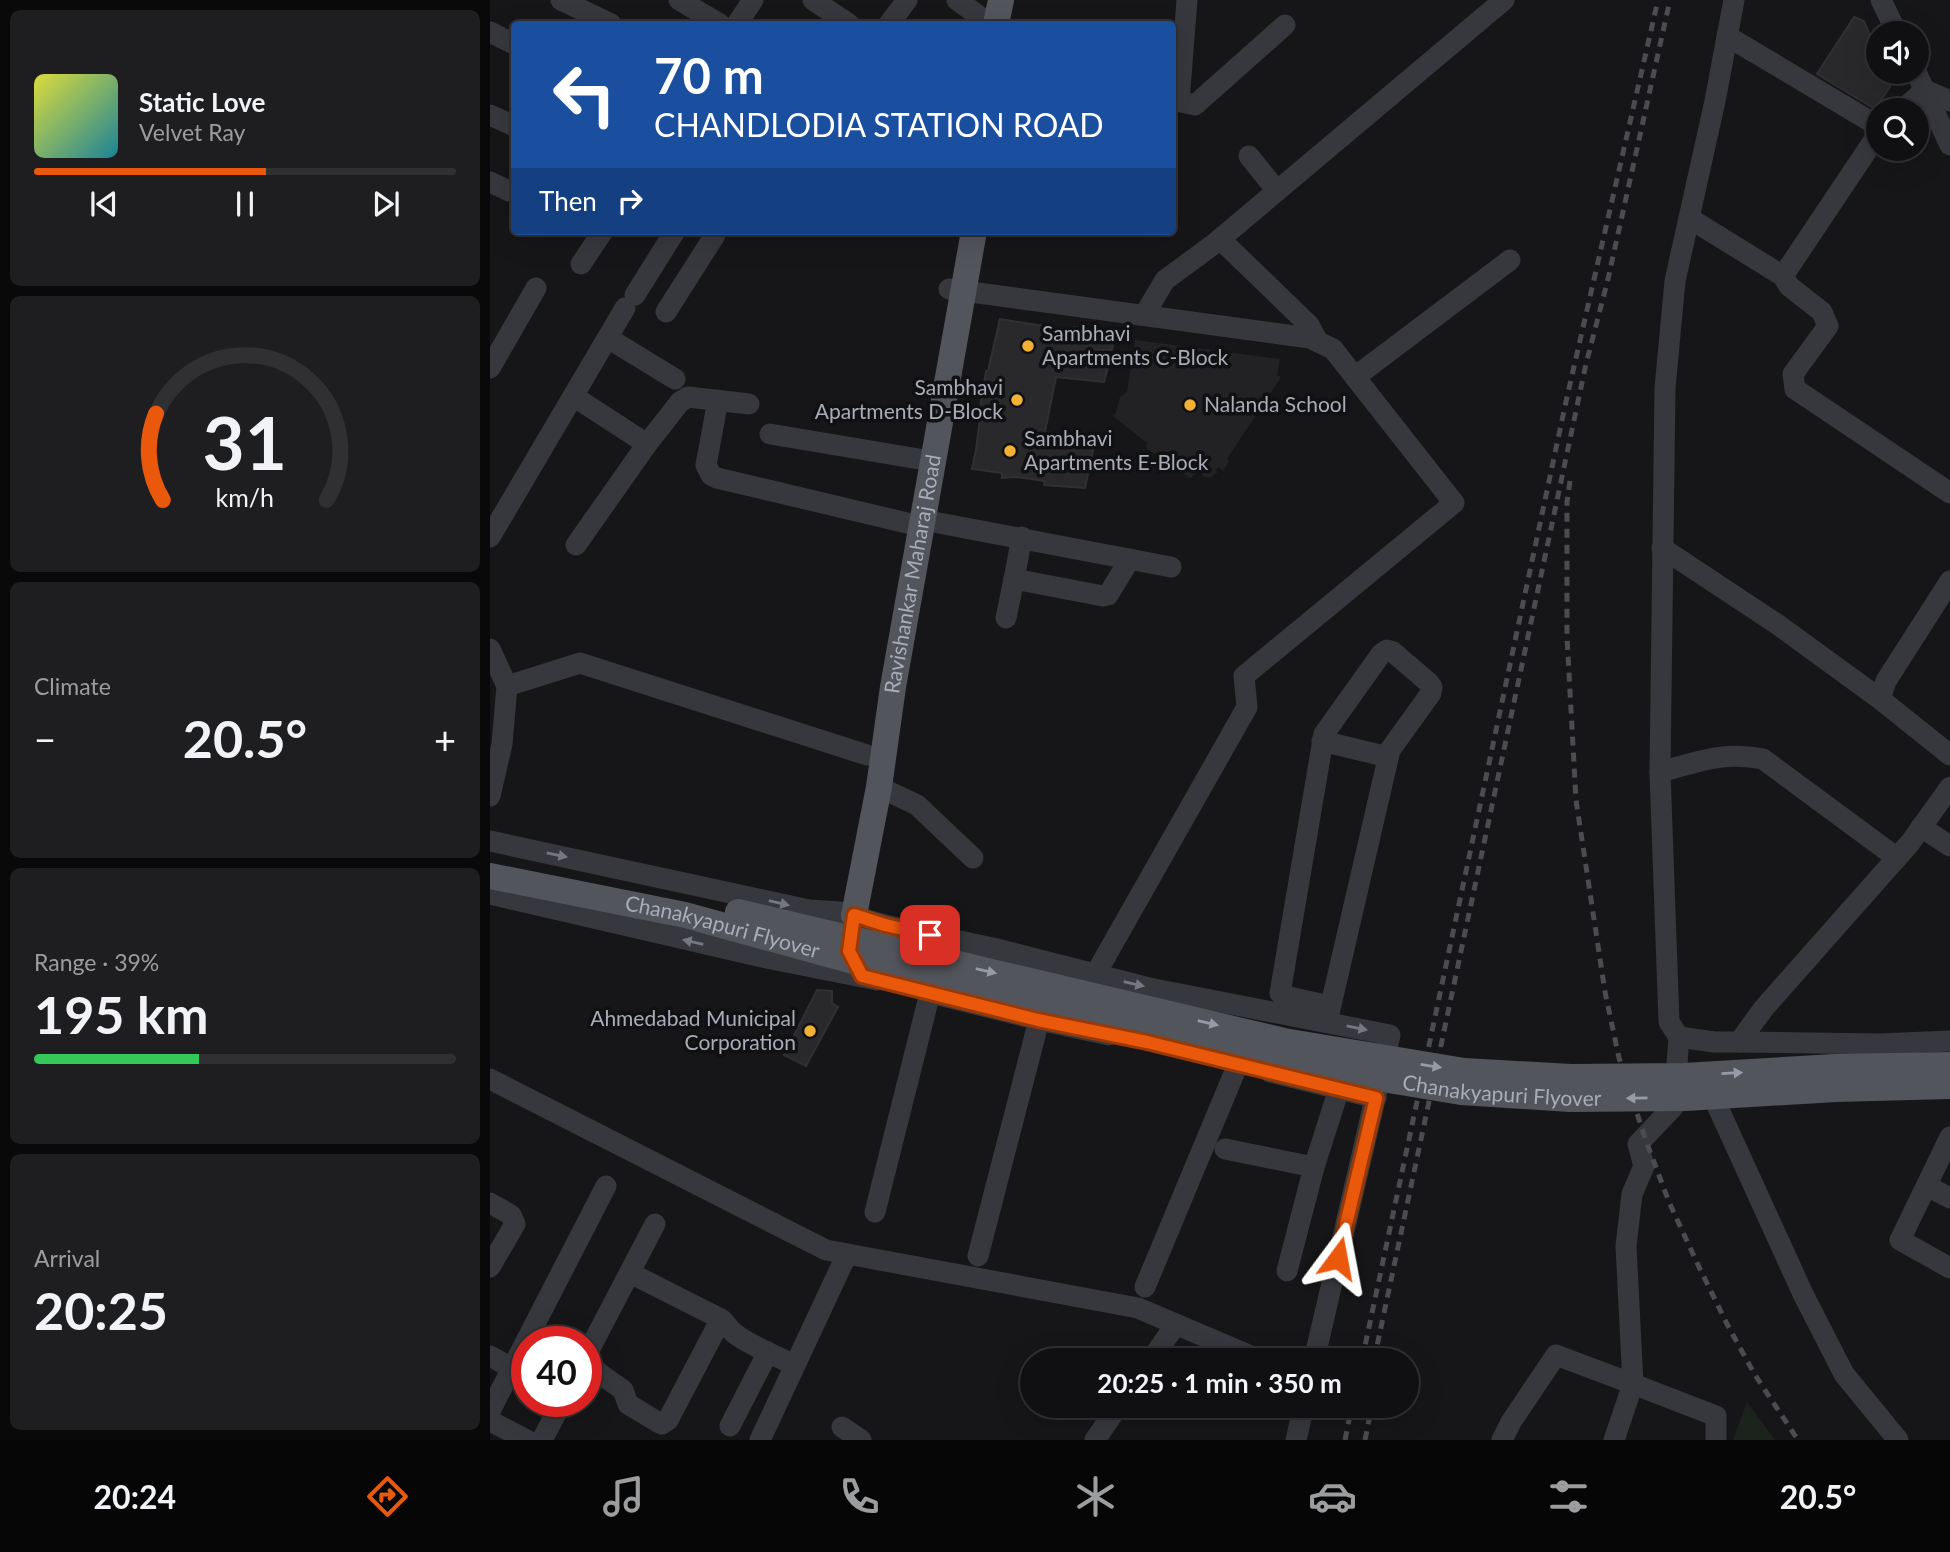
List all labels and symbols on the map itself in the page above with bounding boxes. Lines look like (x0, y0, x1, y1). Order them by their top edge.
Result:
place label: Sambhavi Apartments C-Block (1042, 320, 1229, 369)
marker: Sambhavi Apartments C-Block (1020, 338, 1036, 354)
place label: Sambhavi Apartments D-Block (815, 374, 1003, 423)
place label: Nalanda School (1204, 391, 1347, 416)
marker: Sambhavi Apartments D-Block (1009, 392, 1025, 408)
marker: Nalanda School (1182, 397, 1198, 413)
place label: Sambhavi Apartments E-Block (1024, 425, 1209, 474)
marker: Sambhavi Apartments E-Block (1002, 443, 1018, 459)
street label: Ravishankar Maharaj Road (878, 452, 945, 695)
one-way arrow (546, 850, 568, 861)
street label: Chanakyapuri Flyover (623, 889, 823, 962)
one-way arrow (768, 898, 790, 909)
pin (900, 905, 960, 965)
one-way arrow (682, 936, 704, 947)
one-way arrow (975, 966, 997, 977)
one-way arrow (1123, 979, 1145, 990)
place label: Ahmedabad Municipal Corporation (590, 1005, 796, 1054)
one-way arrow (1197, 1018, 1219, 1029)
marker: Ahmedabad Municipal Corporation (802, 1023, 818, 1039)
one-way arrow (1346, 1023, 1368, 1034)
one-way arrow (1420, 1060, 1442, 1071)
one-way arrow (1721, 1067, 1743, 1078)
street label: Chanakyapuri Flyover (1401, 1069, 1602, 1110)
one-way arrow (1626, 1092, 1648, 1104)
position arrow (1301, 1221, 1375, 1295)
speed limit sign: 40 (511, 1326, 602, 1417)

